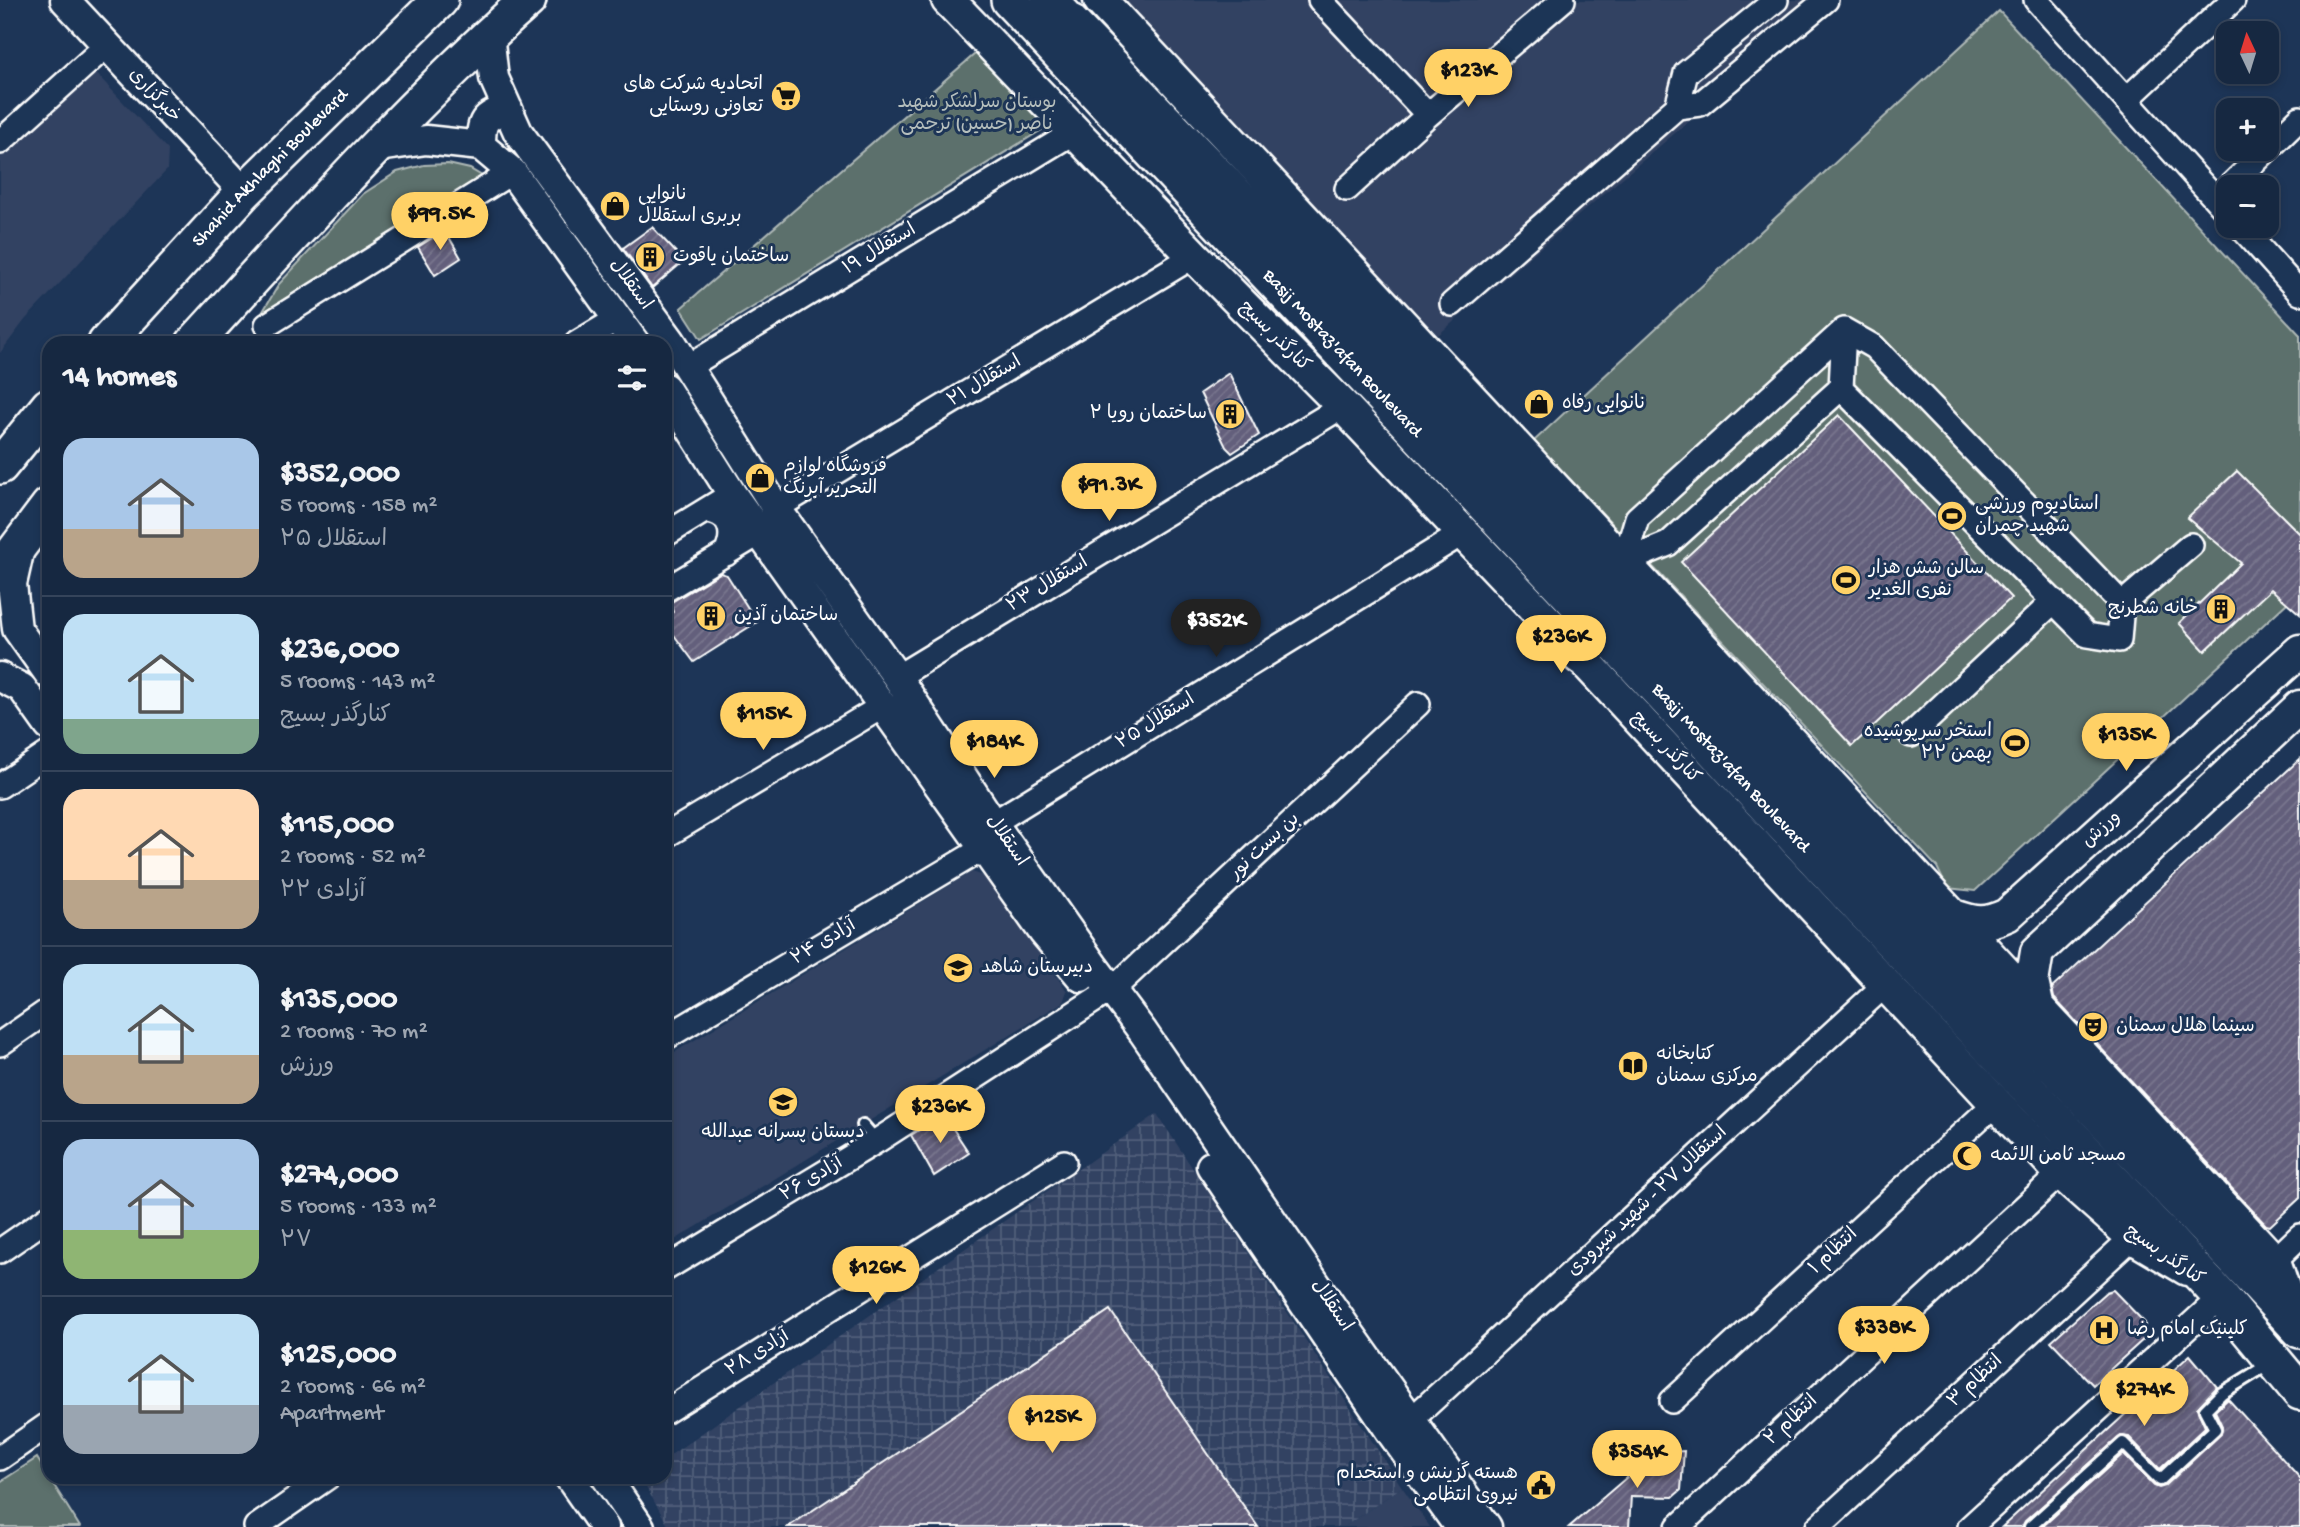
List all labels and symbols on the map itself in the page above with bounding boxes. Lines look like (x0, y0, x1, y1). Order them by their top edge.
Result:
north arrow (2216, 21, 2278, 84)
pin: $123K (1419, 50, 1517, 109)
street label: خبرگزاری (123, 62, 187, 128)
place label: اتحادیه شرکت های تعاونی روستایی (624, 74, 763, 119)
supermarket icon: اتحادیه شرکت های تعاونی روستایی (769, 79, 803, 113)
street label: Shahid Akhlaghi Boulevard (187, 83, 355, 252)
park label: بوستان سرلشکر شهید ناصر (حسین) ترحمی (897, 92, 1057, 137)
place label: نانوایی بربری استقلال (638, 184, 741, 229)
shop icon: نانوایی بربری استقلال (598, 189, 632, 223)
pin: $99.5K (383, 192, 497, 252)
street label: استقلال ۱۹ (839, 219, 921, 281)
building icon: ساختمان یاقوت (633, 240, 667, 274)
place label: ساختمان یاقوت (673, 246, 789, 269)
street label: استقلال (604, 255, 656, 315)
street label: Basij Mostaz'afan Boulevard (1257, 264, 1428, 444)
street label: کنارگذر بسیج (1233, 295, 1316, 378)
street label: استقلال ۲۱ (944, 351, 1026, 413)
shop icon: نانوایی رفاه (1522, 387, 1556, 421)
place label: نانوایی رفاه (1562, 393, 1646, 416)
building icon: ساختمان رویا ۲ (1213, 397, 1247, 431)
place label: ساختمان رویا ۲ (1089, 403, 1207, 426)
place label: فروشگاه لوازم التحریر آبرنگ (783, 454, 887, 501)
shop icon: فروشگاه لوازم التحریر آبرنگ (743, 461, 777, 495)
pin: $91.3K (1052, 463, 1166, 523)
place label: استادیوم ورزشی شهید چمران (1975, 494, 2099, 539)
sports icon: استادیوم ورزشی شهید چمران (1935, 499, 1969, 533)
street label: استقلال ۲۳ (1003, 552, 1093, 618)
place label: سالن شش هزار نفری الغدیر (1867, 558, 1984, 603)
sports icon: سالن شش هزار نفری الغدیر (1829, 563, 1863, 597)
building icon: خانه شطرنج (2204, 592, 2238, 626)
place label: خانه شطرنج (2108, 598, 2198, 621)
building icon: ساختمان آذین (694, 599, 728, 633)
pin: $352K (1167, 600, 1265, 659)
place label: ساختمان آذین (734, 603, 838, 628)
pin: $236K (1512, 616, 1610, 675)
street label: Basij Mostaz'afan Boulevard (1646, 678, 1816, 859)
street label: استقلال ۲۵ (1112, 689, 1200, 755)
pin: $115K (714, 692, 812, 752)
street label: کنارگذر بسیج (1625, 705, 1706, 789)
pin: $135K (2077, 714, 2175, 773)
pin: $184K (945, 720, 1043, 780)
place label: استخر سرپوشیده ۲۲ بهمن (1864, 721, 1992, 766)
sports icon: استخر سرپوشیده ۲۲ بهمن (1998, 726, 2032, 760)
street label: ورزش (2078, 807, 2126, 853)
street label: بن بست نور (1224, 808, 1305, 886)
street label: استقلال (980, 811, 1032, 871)
street label: آزادی ۲۴ (786, 912, 862, 971)
school or university icon: دبیرستان شاهد (941, 951, 975, 985)
place label: دبیرستان شاهد (981, 957, 1093, 980)
theatre icon: سینما هلال سمنان (2076, 1010, 2110, 1044)
place label: سینما هلال سمنان (2116, 1016, 2255, 1039)
place label: کتابخانه مرکزی سمنان (1656, 1044, 1758, 1089)
library icon: کتابخانه مرکزی سمنان (1616, 1049, 1650, 1083)
school or university icon: دبستان پسرانه عبدالله (766, 1085, 800, 1119)
pin: $236K (891, 1086, 989, 1145)
place label: دبستان پسرانه عبدالله (701, 1122, 865, 1145)
street label: استقلال ۲۷ - شهید شیرودی (1563, 1122, 1733, 1282)
mosque icon: مسجد ثامن الائمه (1950, 1139, 1984, 1173)
place label: مسجد ثامن الائمه (1990, 1145, 2126, 1168)
street label: آزادی ۲۶ (775, 1150, 849, 1208)
street label: کنارگذر بسیج (2120, 1219, 2209, 1292)
street label: انتظام ۱ (1805, 1224, 1863, 1280)
pin: $126K (827, 1246, 925, 1306)
street label: استقلال (1305, 1275, 1357, 1337)
pin: $338K (1835, 1306, 1933, 1366)
hospital icon: کلینیک امام رضا (2087, 1313, 2121, 1347)
place label: کلینیک امام رضا (2127, 1319, 2248, 1342)
street label: آزادی ۲۸ (721, 1323, 795, 1383)
street label: انتظام ۳ (1944, 1351, 2008, 1413)
pin: $274K (2095, 1368, 2193, 1428)
street label: انتظام ۲ (1761, 1391, 1823, 1451)
pin: $125K (1003, 1396, 1101, 1455)
pin: $354K (1588, 1430, 1686, 1490)
place label: هسته گزینش و استخدام نیروی انتظامی (1336, 1461, 1518, 1508)
public building icon: هسته گزینش و استخدام نیروی انتظامی (1524, 1468, 1558, 1502)

